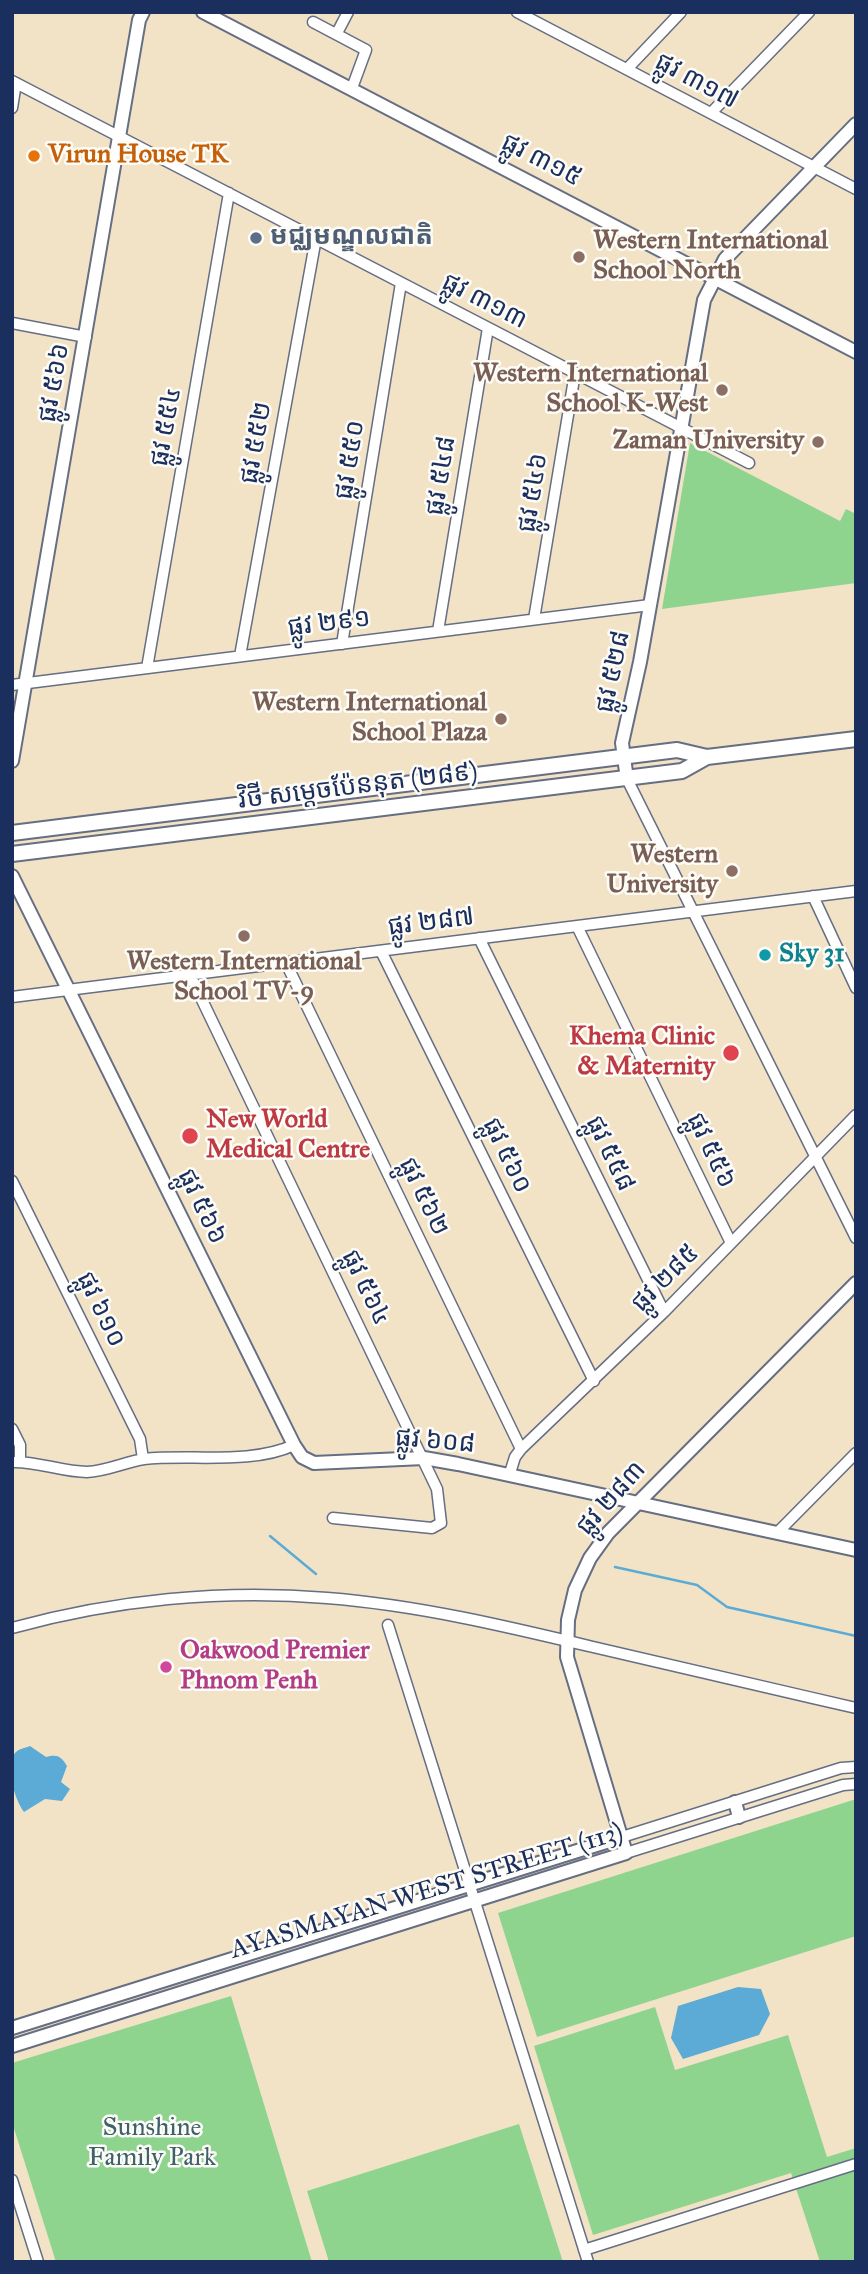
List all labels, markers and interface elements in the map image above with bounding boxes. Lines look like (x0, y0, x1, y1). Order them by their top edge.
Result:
street label: ផ្លូវ ៣១៧ (649, 47, 743, 117)
street label: ផ្លូវ ៣១៥ (496, 128, 586, 194)
place label: Virun House TK (48, 140, 228, 172)
marker: Virun House TK (26, 148, 42, 164)
place label: មជ្ឈមណ្ឌលជាតិ (270, 222, 433, 254)
place label: Western International School North (593, 226, 828, 288)
marker: មជ្ឈមណ្ឌលជាតិ (248, 230, 264, 246)
marker: Western International School North (571, 249, 587, 265)
street label: ផ្លូវ ៣១៣ (436, 267, 532, 337)
street label: ផ្លូវ ៥៦៦ (33, 341, 77, 425)
place label: Western International School K-West (473, 359, 708, 420)
marker: Western International School K-West (714, 382, 730, 398)
street label: ផ្លូវ ៥៥៤ (145, 385, 189, 469)
street label: ផ្លូវ ៥៥២ (234, 399, 280, 487)
street label: ផ្លូវ ៥៥០ (329, 418, 373, 502)
place label: Zaman University (613, 426, 804, 458)
street label: ផ្លូវ ៥៤៨ (420, 434, 464, 518)
marker: Zaman University (810, 434, 826, 450)
street label: ផ្លូវ ៥៤៦ (512, 451, 556, 535)
street label: ផ្លូវ ២៩១ (286, 603, 372, 645)
street label: ផ្លូវ ៥២៨ (590, 628, 638, 716)
place label: Western International School Plaza (252, 688, 487, 750)
marker: Western International School Plaza (493, 711, 509, 727)
street label: វិថី សម្តេចប៉ែននុត (២៨៩) (237, 757, 479, 817)
place label: Western University (607, 840, 718, 902)
marker: Western University (724, 863, 740, 879)
street label: ផ្លូវ ២៨៧ (386, 902, 476, 944)
marker: Western International School TV-9 (236, 928, 252, 944)
place label: Sky 31 (779, 939, 844, 971)
place label: Western International School TV-9 (127, 947, 361, 1009)
marker: Sky 31 (757, 947, 773, 963)
place label: Khema Clinic & Maternity (569, 1022, 715, 1084)
marker: Khema Clinic & Maternity (721, 1043, 741, 1063)
place label: New World Medical Centre (206, 1105, 370, 1166)
street label: ផ្លូវ ៥៥៦ (678, 1108, 742, 1194)
street label: ផ្លូវ ៥៥៨ (577, 1111, 641, 1197)
street label: ផ្លូវ ៥៦០ (474, 1113, 538, 1199)
marker: New World Medical Centre (180, 1126, 200, 1146)
street label: ផ្លូវ ៥៦២ (391, 1153, 455, 1241)
street label: ផ្លូវ ៥៦៦ (169, 1164, 233, 1250)
street label: ផ្លូវ ២៨៥ (626, 1239, 706, 1319)
street label: ផ្លូវ ៥៦៤ (333, 1245, 397, 1331)
street label: ផ្លូវ ៦១០ (68, 1267, 132, 1353)
street label: ផ្លូវ ៦០៨ (394, 1423, 476, 1461)
street label: ផ្លូវ ២៨៣ (571, 1455, 653, 1543)
place label: Oakwood Premier Phnom Penh (180, 1636, 370, 1698)
marker: Oakwood Premier Phnom Penh (158, 1659, 174, 1675)
street label: AYASMAYAN WEST STREET (113) (227, 1817, 627, 1967)
park label: Sunshine Family Park (88, 2113, 216, 2174)

